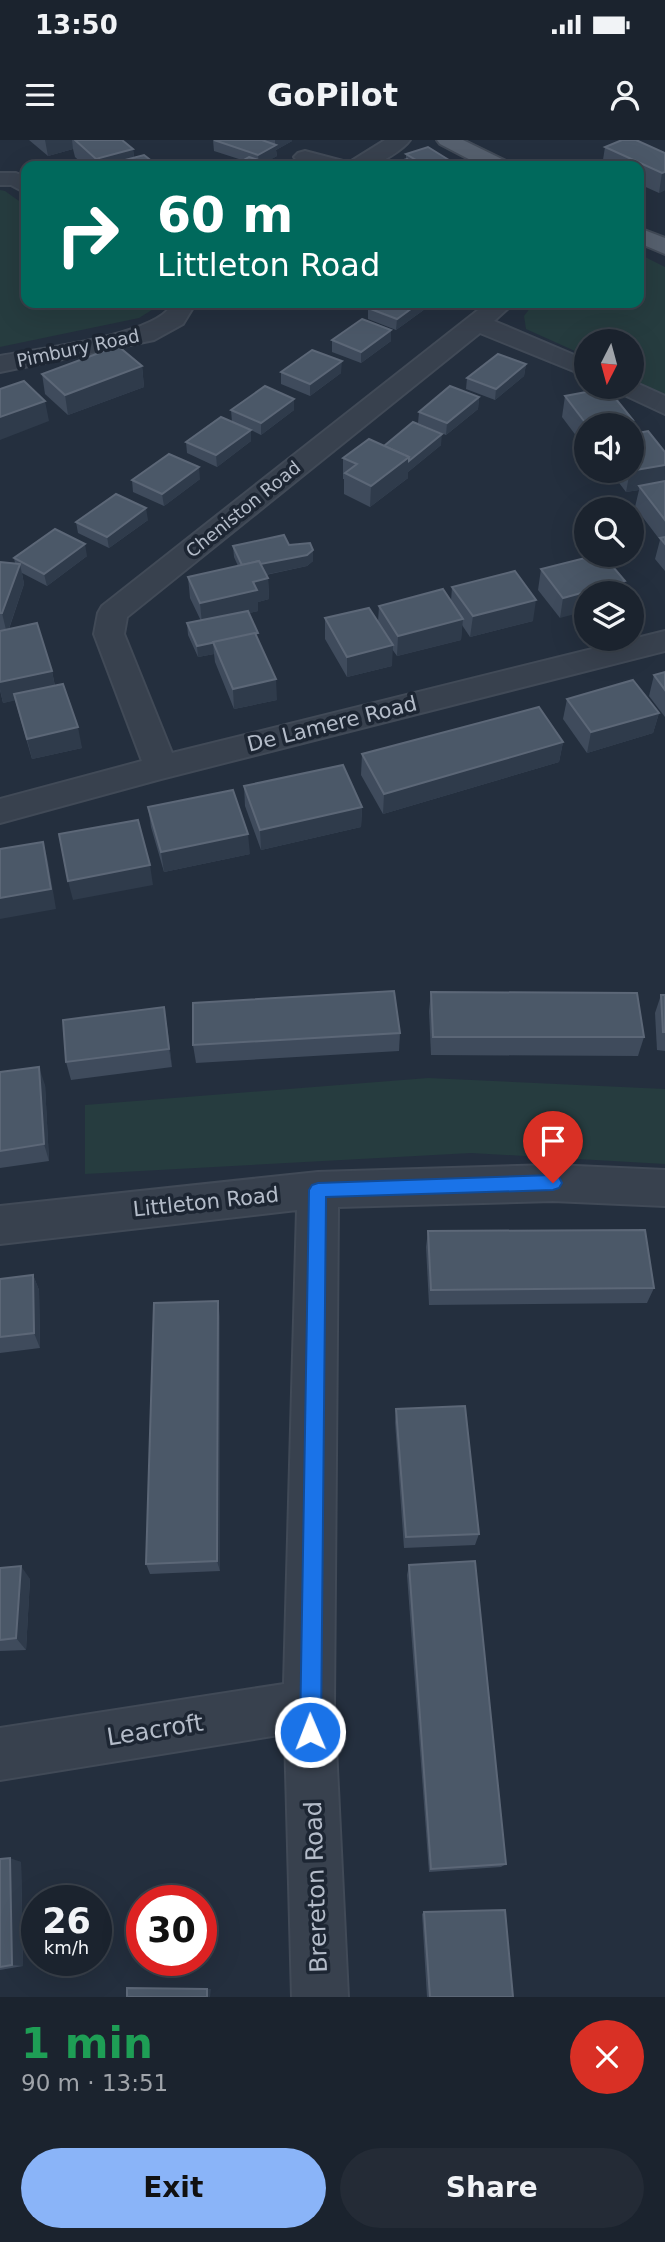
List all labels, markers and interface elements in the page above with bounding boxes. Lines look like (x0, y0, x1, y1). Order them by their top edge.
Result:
text: 13:50 (35, 10, 118, 40)
icon: menu (21, 76, 59, 114)
text: GoPilot (267, 76, 398, 114)
icon: person (606, 76, 644, 114)
text: 60 m (157, 187, 293, 244)
icon: right (42, 189, 133, 280)
text: Littleton Road (157, 246, 380, 284)
street label: Pimbury Road (15, 325, 141, 371)
north arrow (574, 329, 644, 399)
map controls (574, 329, 644, 651)
button: sound (574, 413, 644, 483)
street label: Cheniston Road (182, 456, 304, 562)
button: search (574, 497, 644, 567)
button: layers (574, 581, 644, 651)
street label: De Lamere Road (245, 691, 419, 757)
pin (523, 1111, 583, 1183)
icon: arrive (534, 1122, 572, 1160)
street label: Littleton Road (132, 1182, 280, 1222)
position arrow (273, 1695, 347, 1769)
street label: Leacroft (105, 1709, 205, 1751)
street label: Brereton Road (299, 1801, 333, 1973)
speed limit sign: 30 (126, 1885, 217, 1976)
text: 26 (42, 1901, 91, 1941)
text: km/h (44, 1937, 89, 1958)
text: 1 min (21, 2019, 153, 2068)
button: close (570, 2020, 644, 2094)
text: 90 m · 13:51 (21, 2070, 168, 2096)
button: Exit (21, 2148, 326, 2228)
button: Share (340, 2148, 644, 2228)

